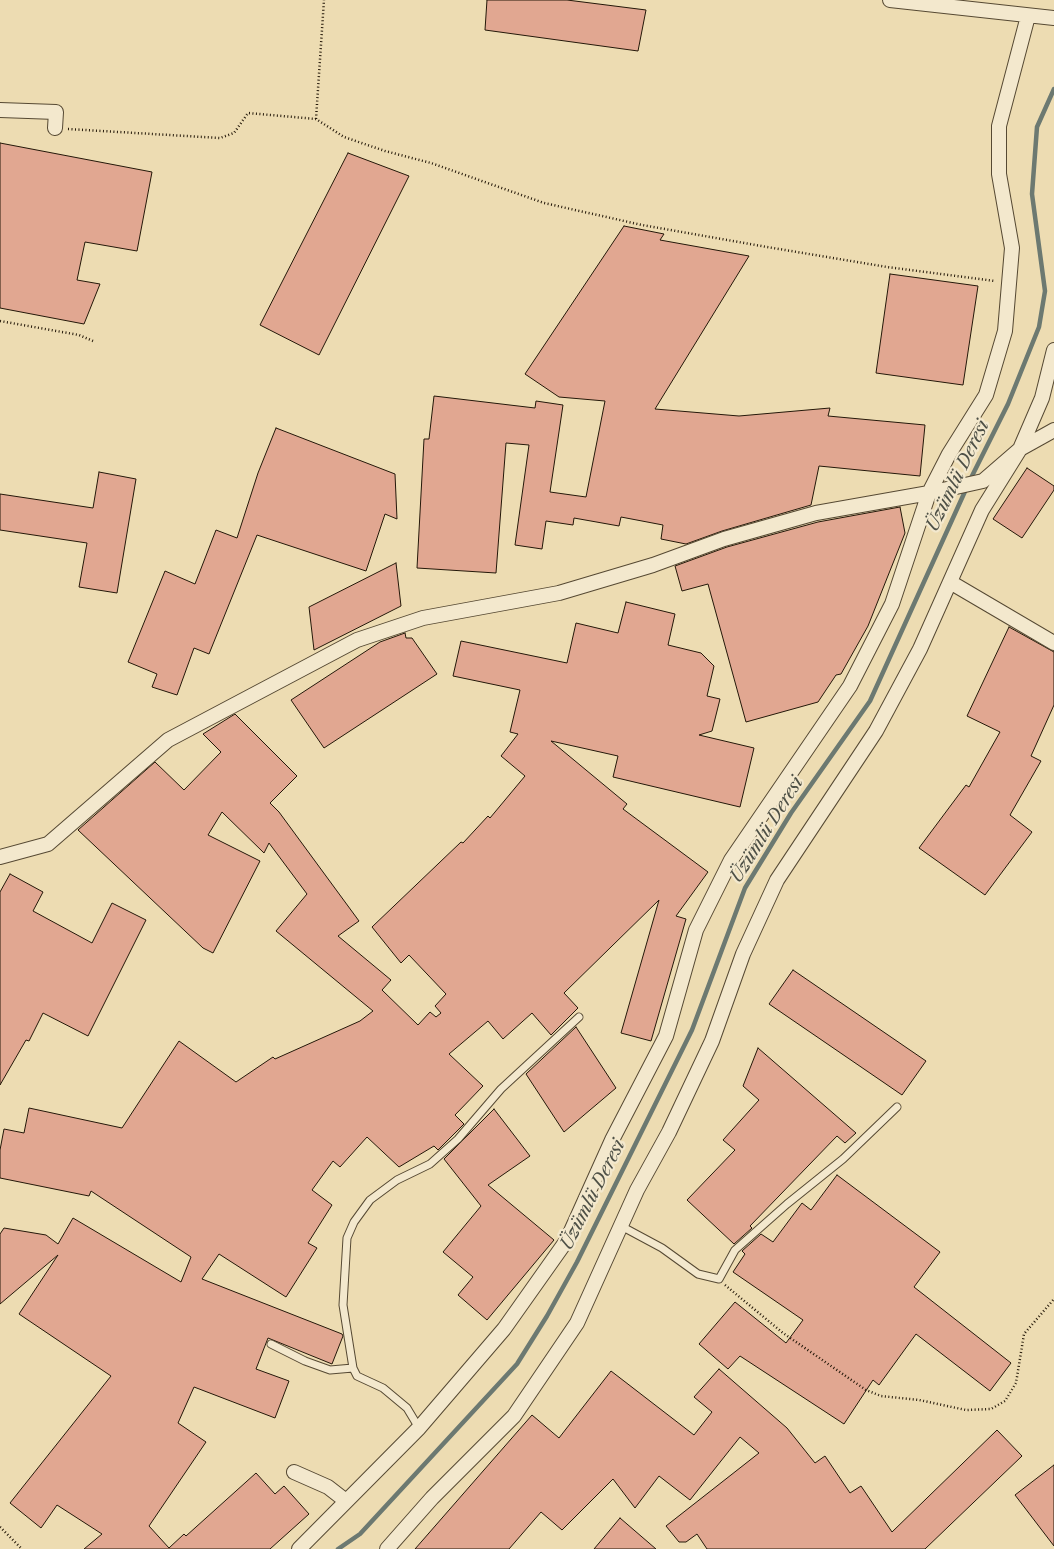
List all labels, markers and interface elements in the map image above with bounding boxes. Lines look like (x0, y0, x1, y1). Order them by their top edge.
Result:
water label: Üzümlü Deresi (922, 417, 994, 535)
water label: Üzümlü Deresi (726, 773, 808, 887)
water label: Üzümlü Deresi (556, 1136, 630, 1254)

